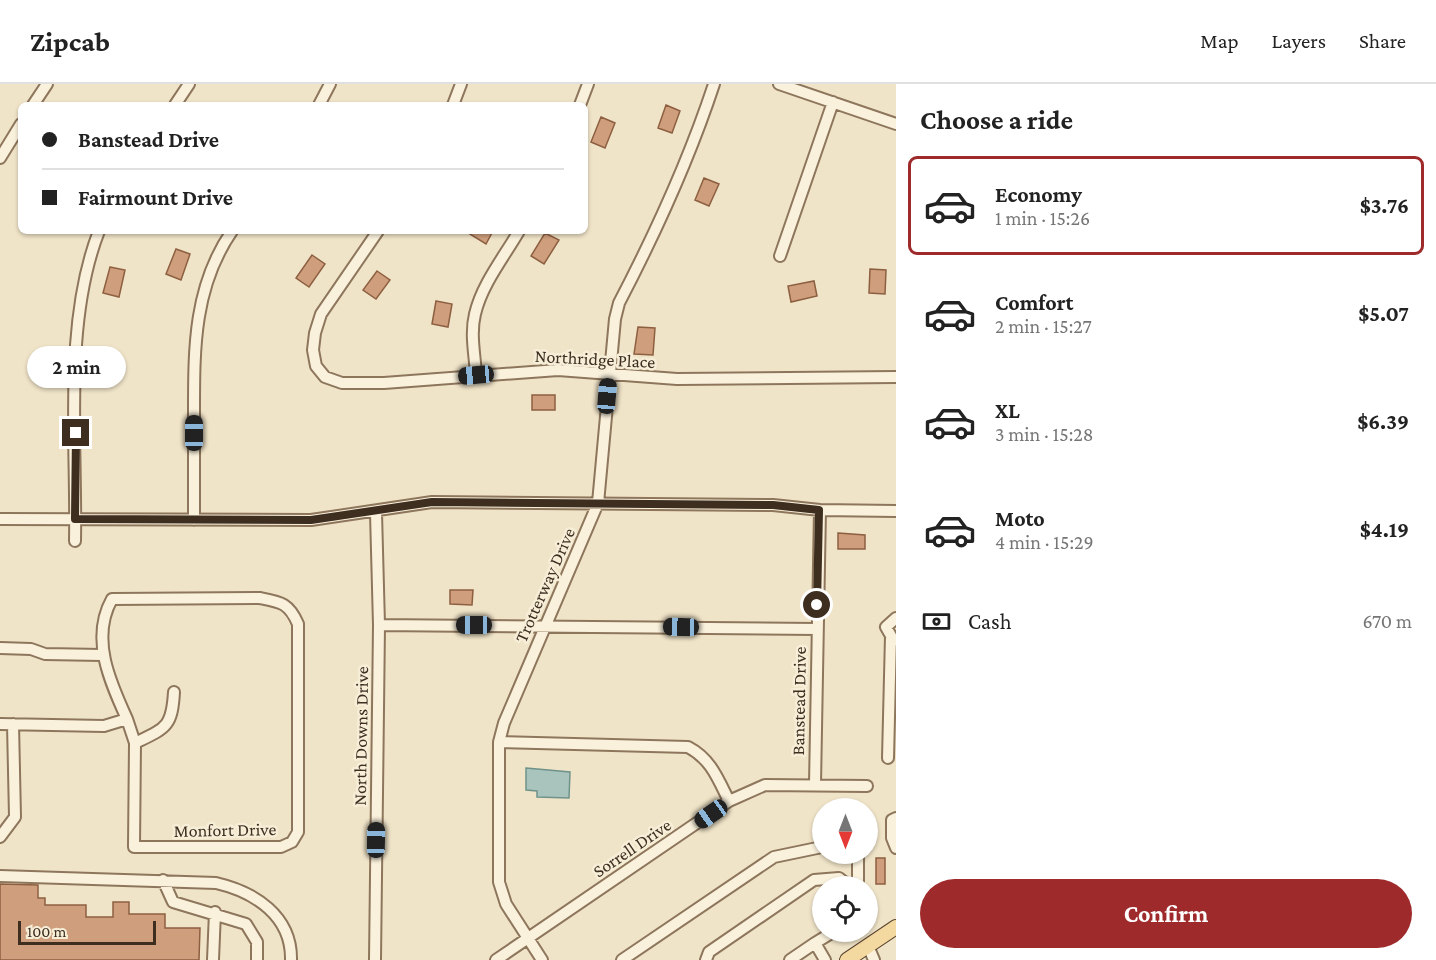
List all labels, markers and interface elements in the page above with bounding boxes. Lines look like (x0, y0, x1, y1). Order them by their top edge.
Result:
text: Zipcab (30, 26, 110, 57)
text: Map (1200, 29, 1239, 53)
text: Layers (1272, 29, 1326, 53)
text: Share (1359, 29, 1406, 53)
text: Choose a ride (920, 105, 1073, 135)
text: Banstead Drive (78, 127, 219, 152)
icon: car (923, 179, 977, 233)
text: Economy (995, 182, 1082, 207)
text: Fairmount Drive (78, 185, 233, 210)
text: $3.76 (1360, 193, 1409, 218)
text: 1 min · 15:26 (995, 207, 1090, 229)
icon: car (923, 287, 977, 341)
text: Comfort (995, 290, 1073, 315)
text: $5.07 (1358, 301, 1409, 326)
text: 2 min · 15:27 (995, 315, 1092, 337)
callout: 2 min (26, 346, 125, 388)
street label: Northridge Place (534, 346, 656, 372)
text: 2 min (52, 356, 101, 378)
car (457, 364, 495, 386)
car (596, 377, 618, 415)
icon: car (923, 395, 977, 449)
text: XL (995, 398, 1020, 423)
text: $6.39 (1357, 409, 1409, 434)
car (185, 415, 203, 451)
route end (62, 419, 89, 446)
text: 3 min · 15:28 (995, 423, 1094, 445)
icon: car (923, 503, 977, 557)
text: Moto (995, 506, 1045, 531)
text: $4.19 (1360, 517, 1409, 542)
street label: Trotterway Drive (511, 525, 579, 645)
text: 4 min · 15:29 (995, 531, 1094, 553)
route start (803, 591, 830, 618)
icon: cash (920, 605, 953, 638)
text: Cash (968, 609, 1012, 634)
text: 670 m (1363, 610, 1412, 632)
car (456, 616, 492, 634)
car (663, 618, 699, 636)
street label: Banstead Drive (788, 646, 810, 756)
street label: North Downs Drive (350, 666, 372, 806)
car (691, 796, 731, 832)
north arrow (812, 798, 878, 864)
map controls (812, 798, 878, 942)
street label: Sorrell Drive (589, 815, 675, 881)
street label: Monfort Drive (174, 819, 277, 841)
car (367, 822, 385, 858)
button: locate (812, 876, 878, 942)
button: Confirm (920, 879, 1412, 948)
scale bar (18, 918, 156, 946)
text: 100 m (27, 923, 66, 940)

